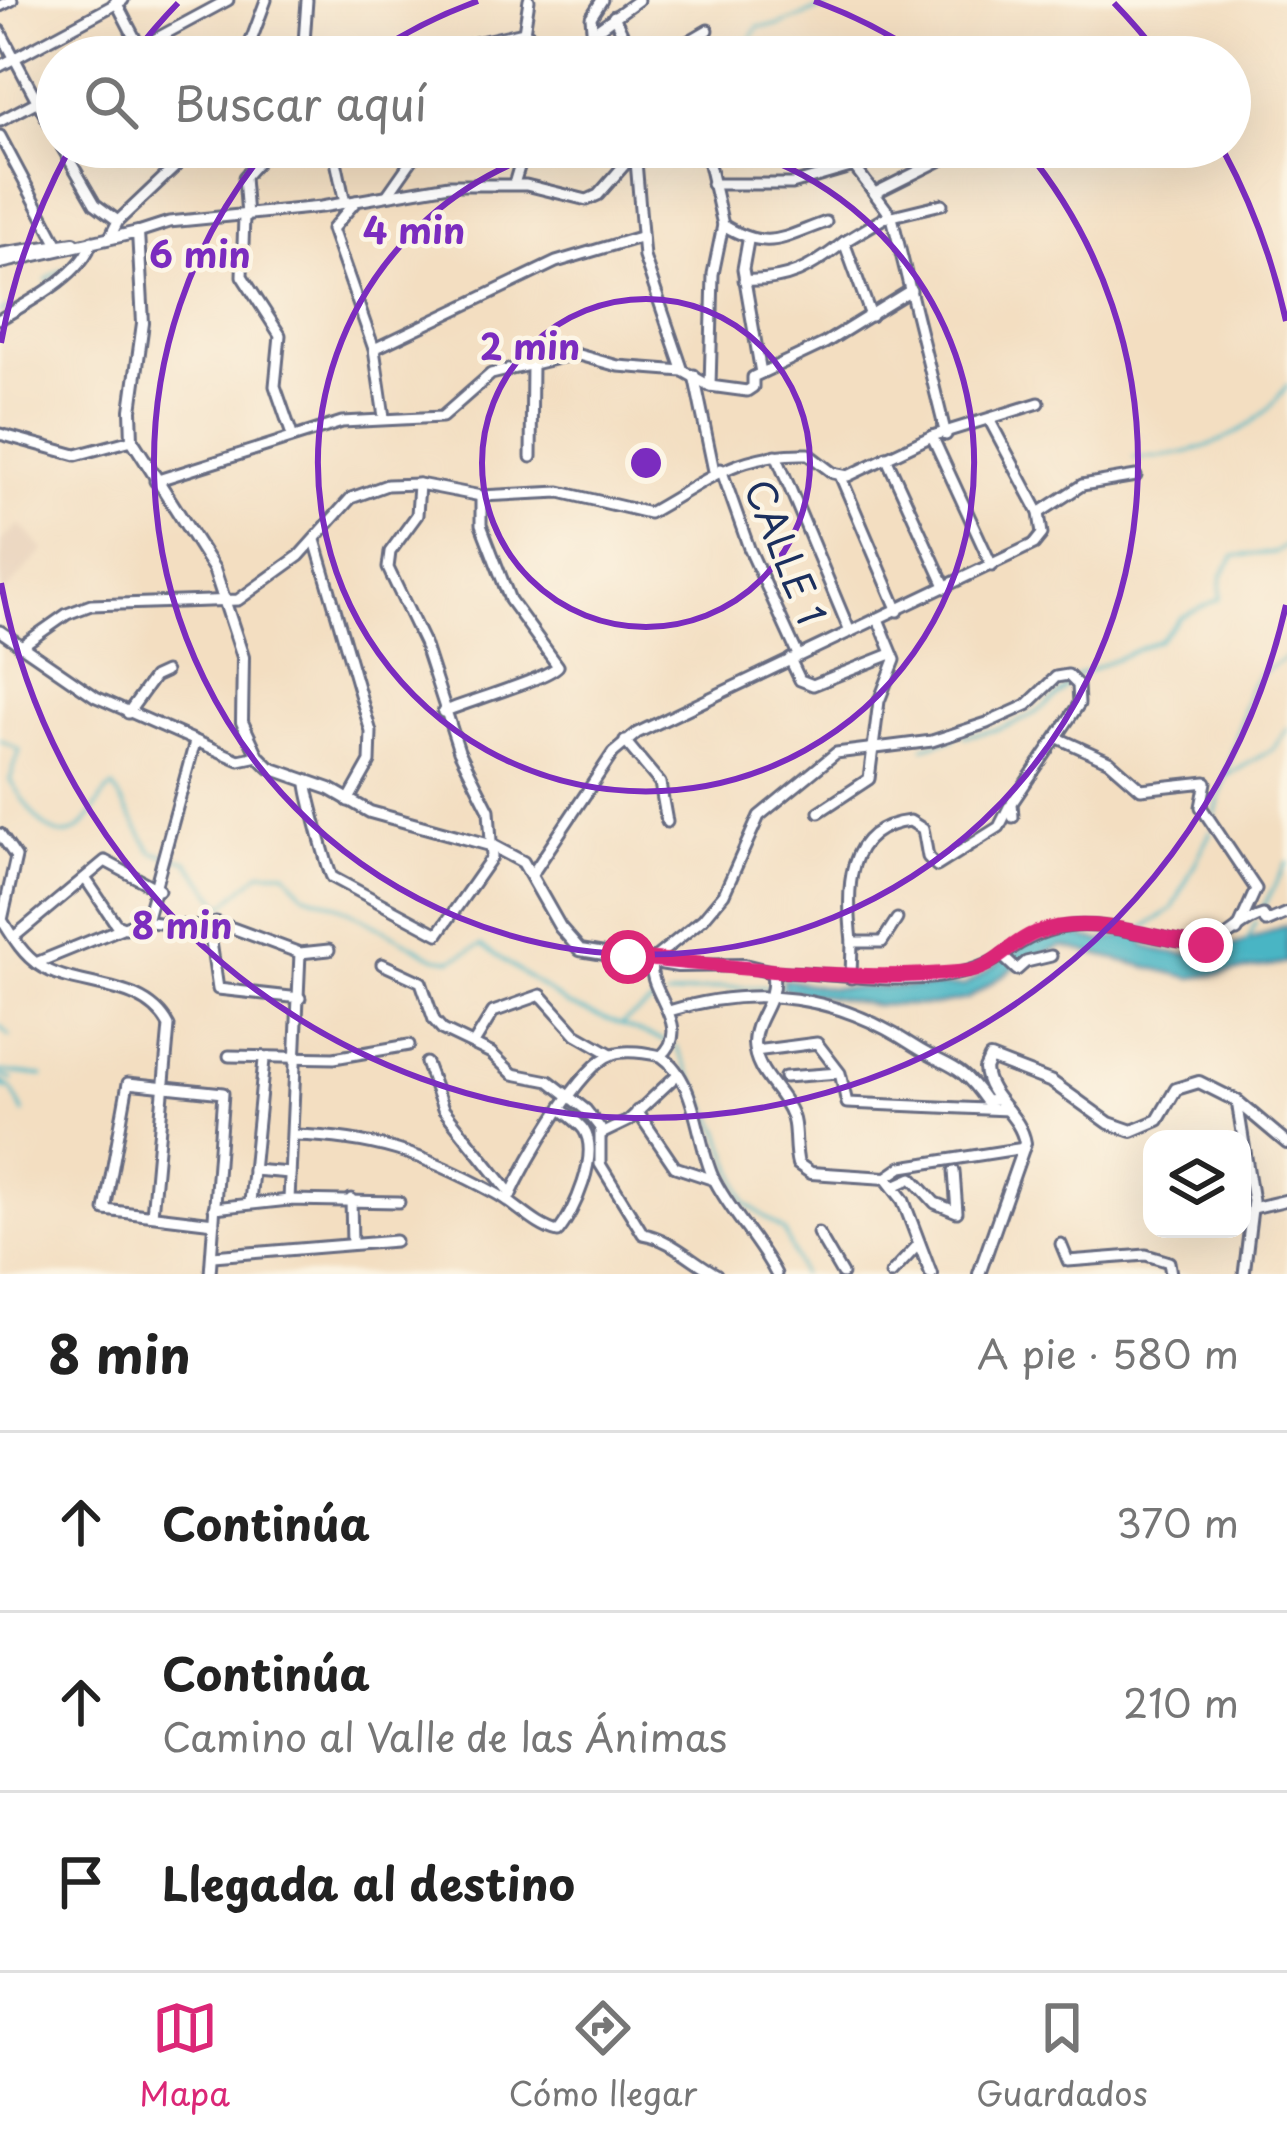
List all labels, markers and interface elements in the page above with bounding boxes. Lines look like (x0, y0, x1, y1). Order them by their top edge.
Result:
search box (36, 36, 1251, 168)
text: Buscar aquí (174, 68, 427, 136)
icon: search (78, 69, 144, 135)
text: 4 min (363, 202, 465, 256)
text: 6 min (149, 226, 251, 280)
text: 2 min (480, 318, 580, 372)
centre of rings (625, 442, 667, 484)
street label: CALLE 1 (731, 470, 843, 632)
text: 8 min (132, 897, 232, 951)
route end (1179, 918, 1233, 972)
route start (601, 930, 655, 984)
map controls (1143, 1130, 1251, 1238)
button: layers (1143, 1130, 1251, 1238)
text: 8 min (48, 1314, 191, 1391)
text: A pie · 580 m (977, 1323, 1239, 1382)
text: Continúa (162, 1488, 370, 1556)
icon: ahead (48, 1489, 114, 1555)
text: 370 m (1116, 1492, 1239, 1551)
text: Continúa (162, 1638, 370, 1706)
icon: ahead (48, 1669, 114, 1735)
text: 210 m (1123, 1672, 1239, 1731)
text: Camino al Valle de las Ánimas (162, 1706, 727, 1765)
text: Llegada al destino (162, 1848, 575, 1916)
icon: arrive (48, 1849, 114, 1915)
tab: Mapa (139, 1995, 230, 2117)
tab: Cómo llegar (509, 1995, 697, 2117)
tab: Guardados (976, 1995, 1148, 2117)

